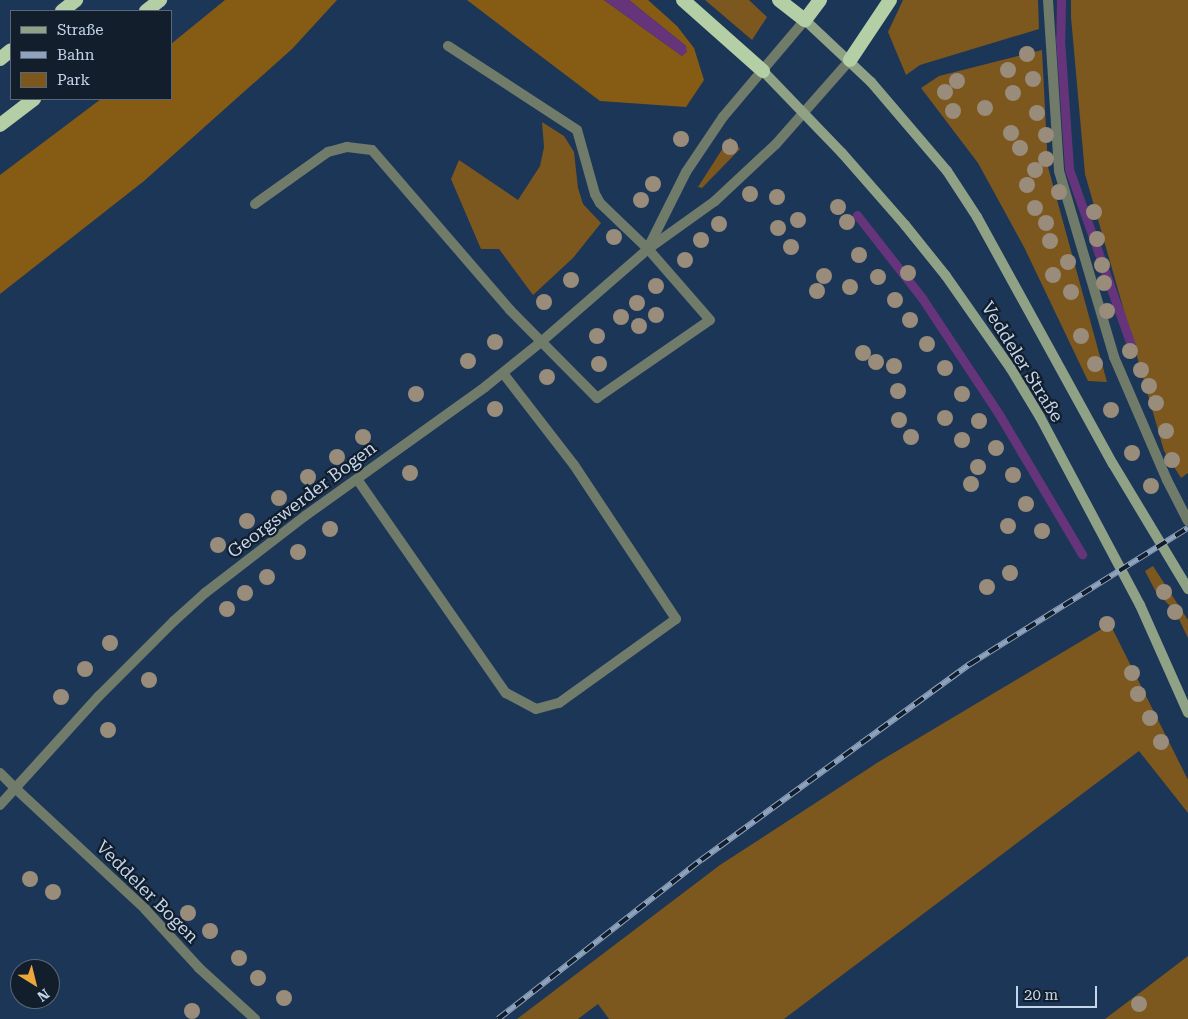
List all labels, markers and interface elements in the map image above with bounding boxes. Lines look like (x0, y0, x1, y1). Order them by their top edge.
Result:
legend (10, 10, 172, 100)
text: Straße (57, 21, 104, 39)
text: Bahn (57, 46, 94, 64)
text: Park (57, 71, 90, 89)
street label: Veddeler Straße (976, 298, 1068, 426)
street label: Georgswerder Bogen (223, 437, 381, 563)
street label: Veddeler Bogen (91, 836, 203, 948)
north arrow (10, 959, 60, 1009)
scale bar (1018, 976, 1099, 1008)
text: N (34, 986, 52, 1005)
text: 20 m (1024, 986, 1058, 1004)

